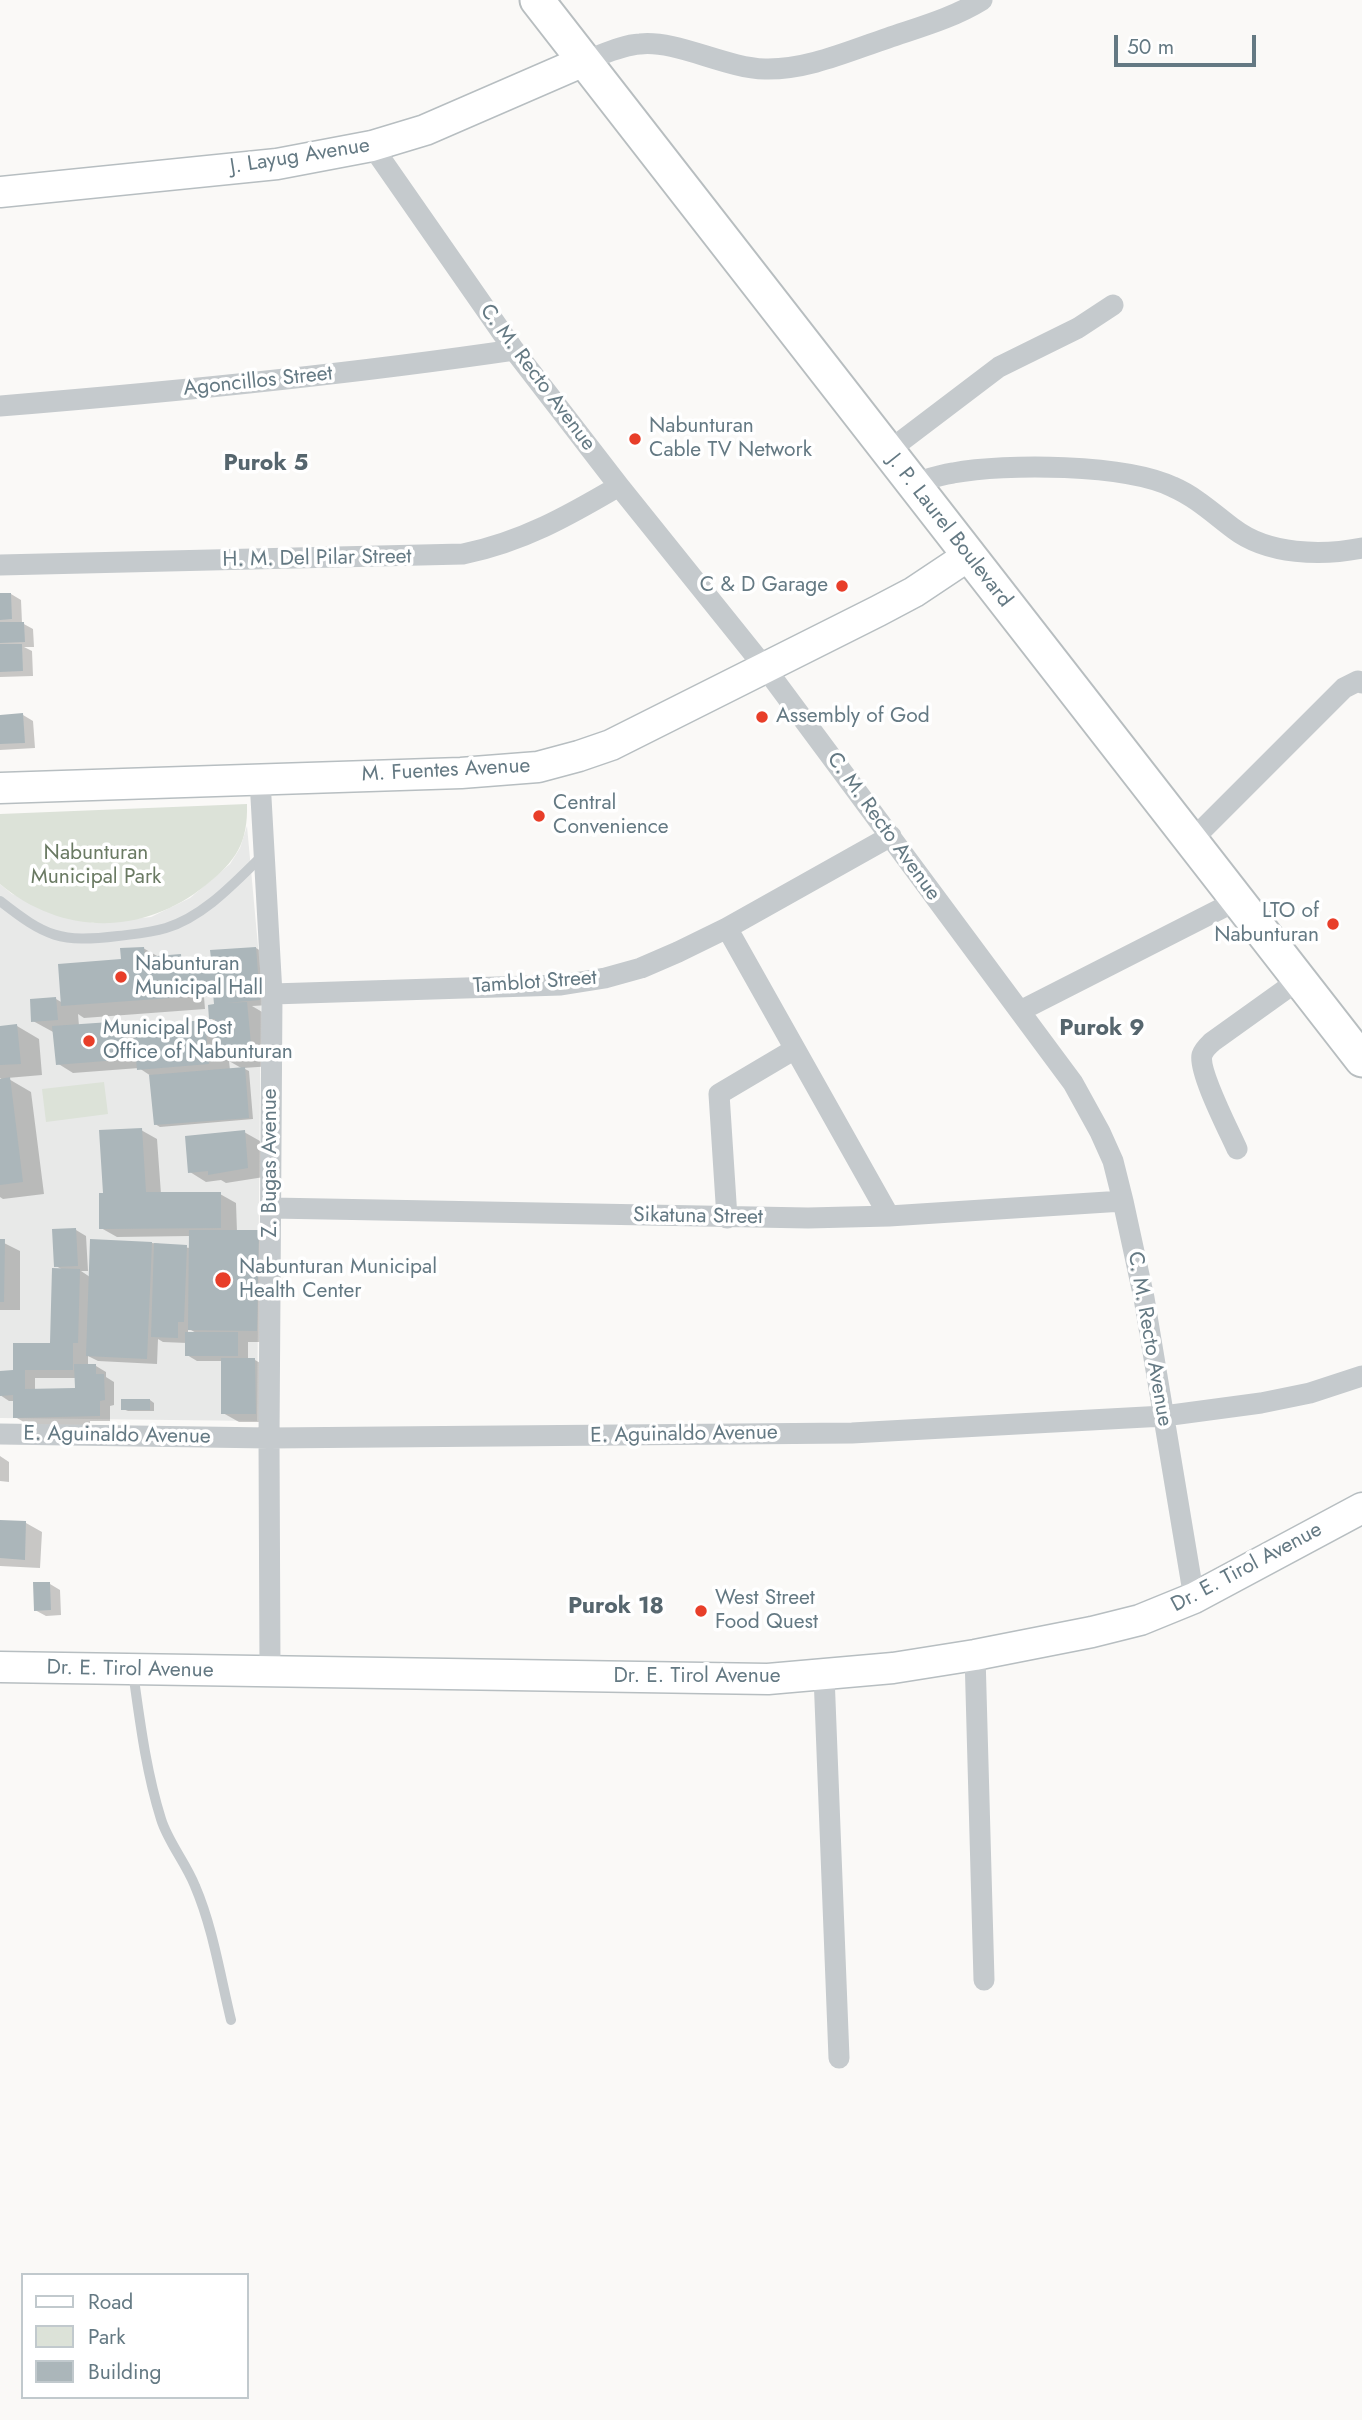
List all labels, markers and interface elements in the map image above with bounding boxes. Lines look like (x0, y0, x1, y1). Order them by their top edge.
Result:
scale bar (1117, 21, 1259, 65)
text: 50 m (1127, 32, 1174, 62)
street label: J. Layug Avenue (228, 134, 372, 180)
street label: C. M. Recto Avenue (474, 300, 600, 456)
street label: Agoncillos Street (182, 362, 334, 402)
place label: Nabunturan Cable TV Network (649, 414, 812, 464)
marker: Nabunturan Cable TV Network (627, 431, 643, 447)
street label: J. P. Laurel Boulevard (881, 449, 1017, 613)
district label: Purok 5 (224, 450, 308, 478)
street label: H. M. Del Pilar Street (222, 545, 412, 573)
place label: C & D Garage (700, 573, 828, 599)
marker: C & D Garage (834, 578, 850, 594)
place label: Assembly of God (776, 704, 930, 730)
marker: Assembly of God (754, 709, 770, 725)
street label: C. M. Recto Avenue (821, 748, 945, 906)
street label: M. Fuentes Avenue (361, 754, 531, 788)
place label: Central Convenience (553, 791, 669, 841)
marker: Central Convenience (531, 808, 547, 824)
park label: Nabunturan Municipal Park (31, 841, 161, 891)
place label: LTO of Nabunturan (1214, 899, 1319, 949)
marker: LTO of Nabunturan (1325, 916, 1341, 932)
place label: Nabunturan Municipal Hall (135, 952, 263, 1002)
street label: Tamblot Street (472, 966, 598, 1000)
marker: Nabunturan Municipal Hall (113, 969, 129, 985)
district label: Purok 9 (1059, 1015, 1145, 1043)
place label: Municipal Post Office of Nabunturan (103, 1016, 293, 1066)
marker: Municipal Post Office of Nabunturan (81, 1033, 97, 1049)
street label: Z. Bugas Avenue (258, 1088, 284, 1238)
street label: Sikatuna Street (633, 1203, 763, 1231)
street label: C. M. Recto Avenue (1121, 1250, 1177, 1428)
place label: Nabunturan Municipal Health Center (239, 1255, 437, 1305)
marker: Nabunturan Municipal Health Center (213, 1270, 233, 1290)
street label: E. Aguinaldo Avenue (590, 1421, 778, 1449)
street label: E. Aguinaldo Avenue (23, 1422, 211, 1450)
street label: Dr. E. Tirol Avenue (1167, 1518, 1327, 1618)
place label: West Street Food Quest (715, 1586, 818, 1636)
district label: Purok 18 (568, 1593, 664, 1621)
marker: West Street Food Quest (693, 1603, 709, 1619)
street label: Dr. E. Tirol Avenue (46, 1656, 214, 1684)
street label: Dr. E. Tirol Avenue (613, 1664, 781, 1690)
legend (21, 2273, 248, 2399)
text: Road (88, 2287, 133, 2317)
text: Park (88, 2322, 125, 2352)
text: Building (88, 2357, 161, 2387)

